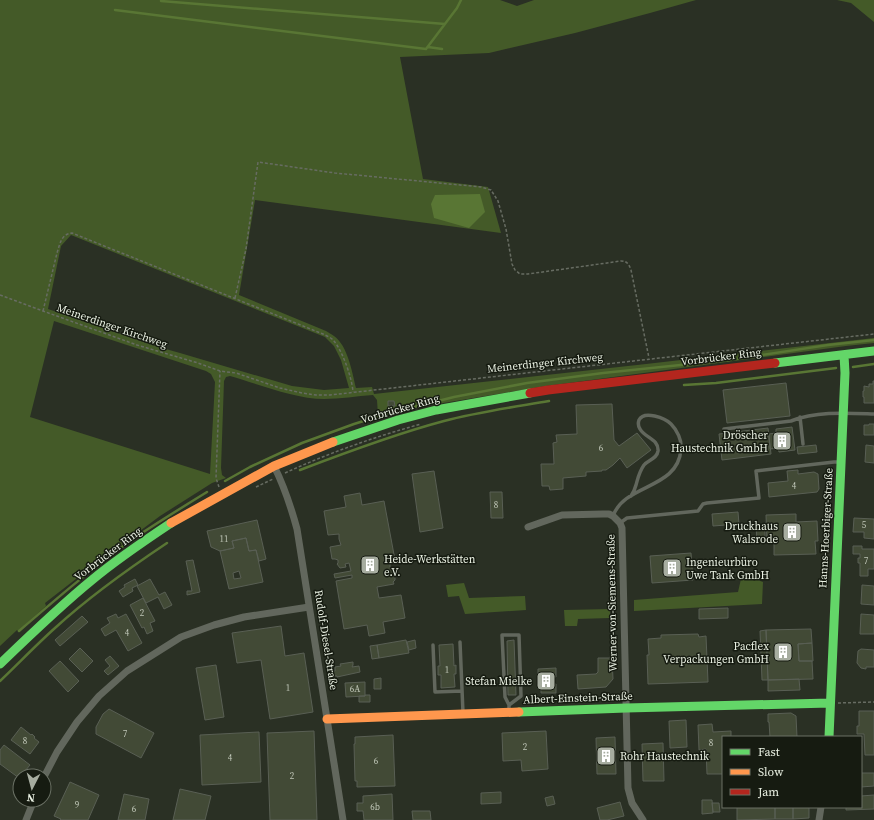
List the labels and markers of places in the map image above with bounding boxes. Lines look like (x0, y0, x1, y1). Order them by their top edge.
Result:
place label: Dröscher Haustechnik GmbH (671, 428, 768, 456)
building icon: Dröscher Haustechnik GmbH (771, 430, 793, 452)
place label: Druckhaus Walsrode (725, 519, 778, 547)
building icon: Druckhaus Walsrode (781, 521, 803, 543)
place label: Heide-Werkstätten e.V. (384, 552, 476, 580)
building icon: Heide-Werkstätten e.V. (359, 554, 381, 576)
place label: Ingenieurbüro Uwe Tank GmbH (686, 555, 769, 583)
building icon: Ingenieurbüro Uwe Tank GmbH (661, 557, 683, 579)
place label: Pacflex Verpackungen GmbH (663, 639, 769, 667)
building icon: Pacflex Verpackungen GmbH (772, 641, 794, 663)
building icon: Stefan Mielke (535, 670, 557, 692)
place label: Stefan Mielke (465, 674, 532, 689)
building icon: Rohr Haustechnik (595, 745, 617, 767)
place label: Rohr Haustechnik (620, 749, 710, 764)

